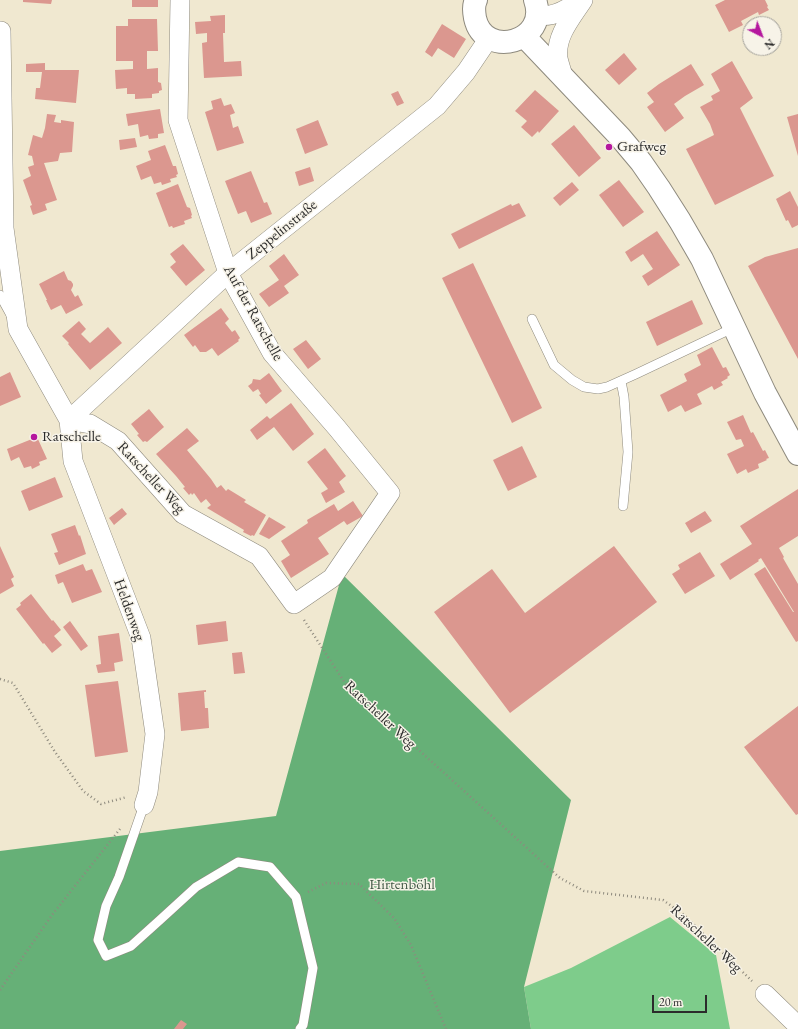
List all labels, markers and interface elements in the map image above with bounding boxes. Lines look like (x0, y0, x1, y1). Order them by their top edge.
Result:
north arrow (742, 16, 782, 56)
text: N (761, 36, 777, 52)
place label: Grafweg (617, 138, 666, 156)
marker: Grafweg (604, 142, 614, 152)
street label: Zeppelinstraße (243, 196, 321, 264)
street label: Auf der Ratschelle (219, 262, 287, 364)
place label: Ratschelle (42, 428, 101, 446)
marker: Ratschelle (29, 432, 39, 442)
street label: Ratscheller Weg (113, 438, 189, 518)
street label: Heldenweg (109, 576, 149, 644)
street label: Ratscheller Weg (340, 677, 420, 753)
park label: Hirtenböhl (369, 876, 435, 894)
street label: Ratscheller Weg (666, 901, 746, 977)
scale bar (654, 987, 709, 1013)
text: 20 m (659, 994, 682, 1010)

